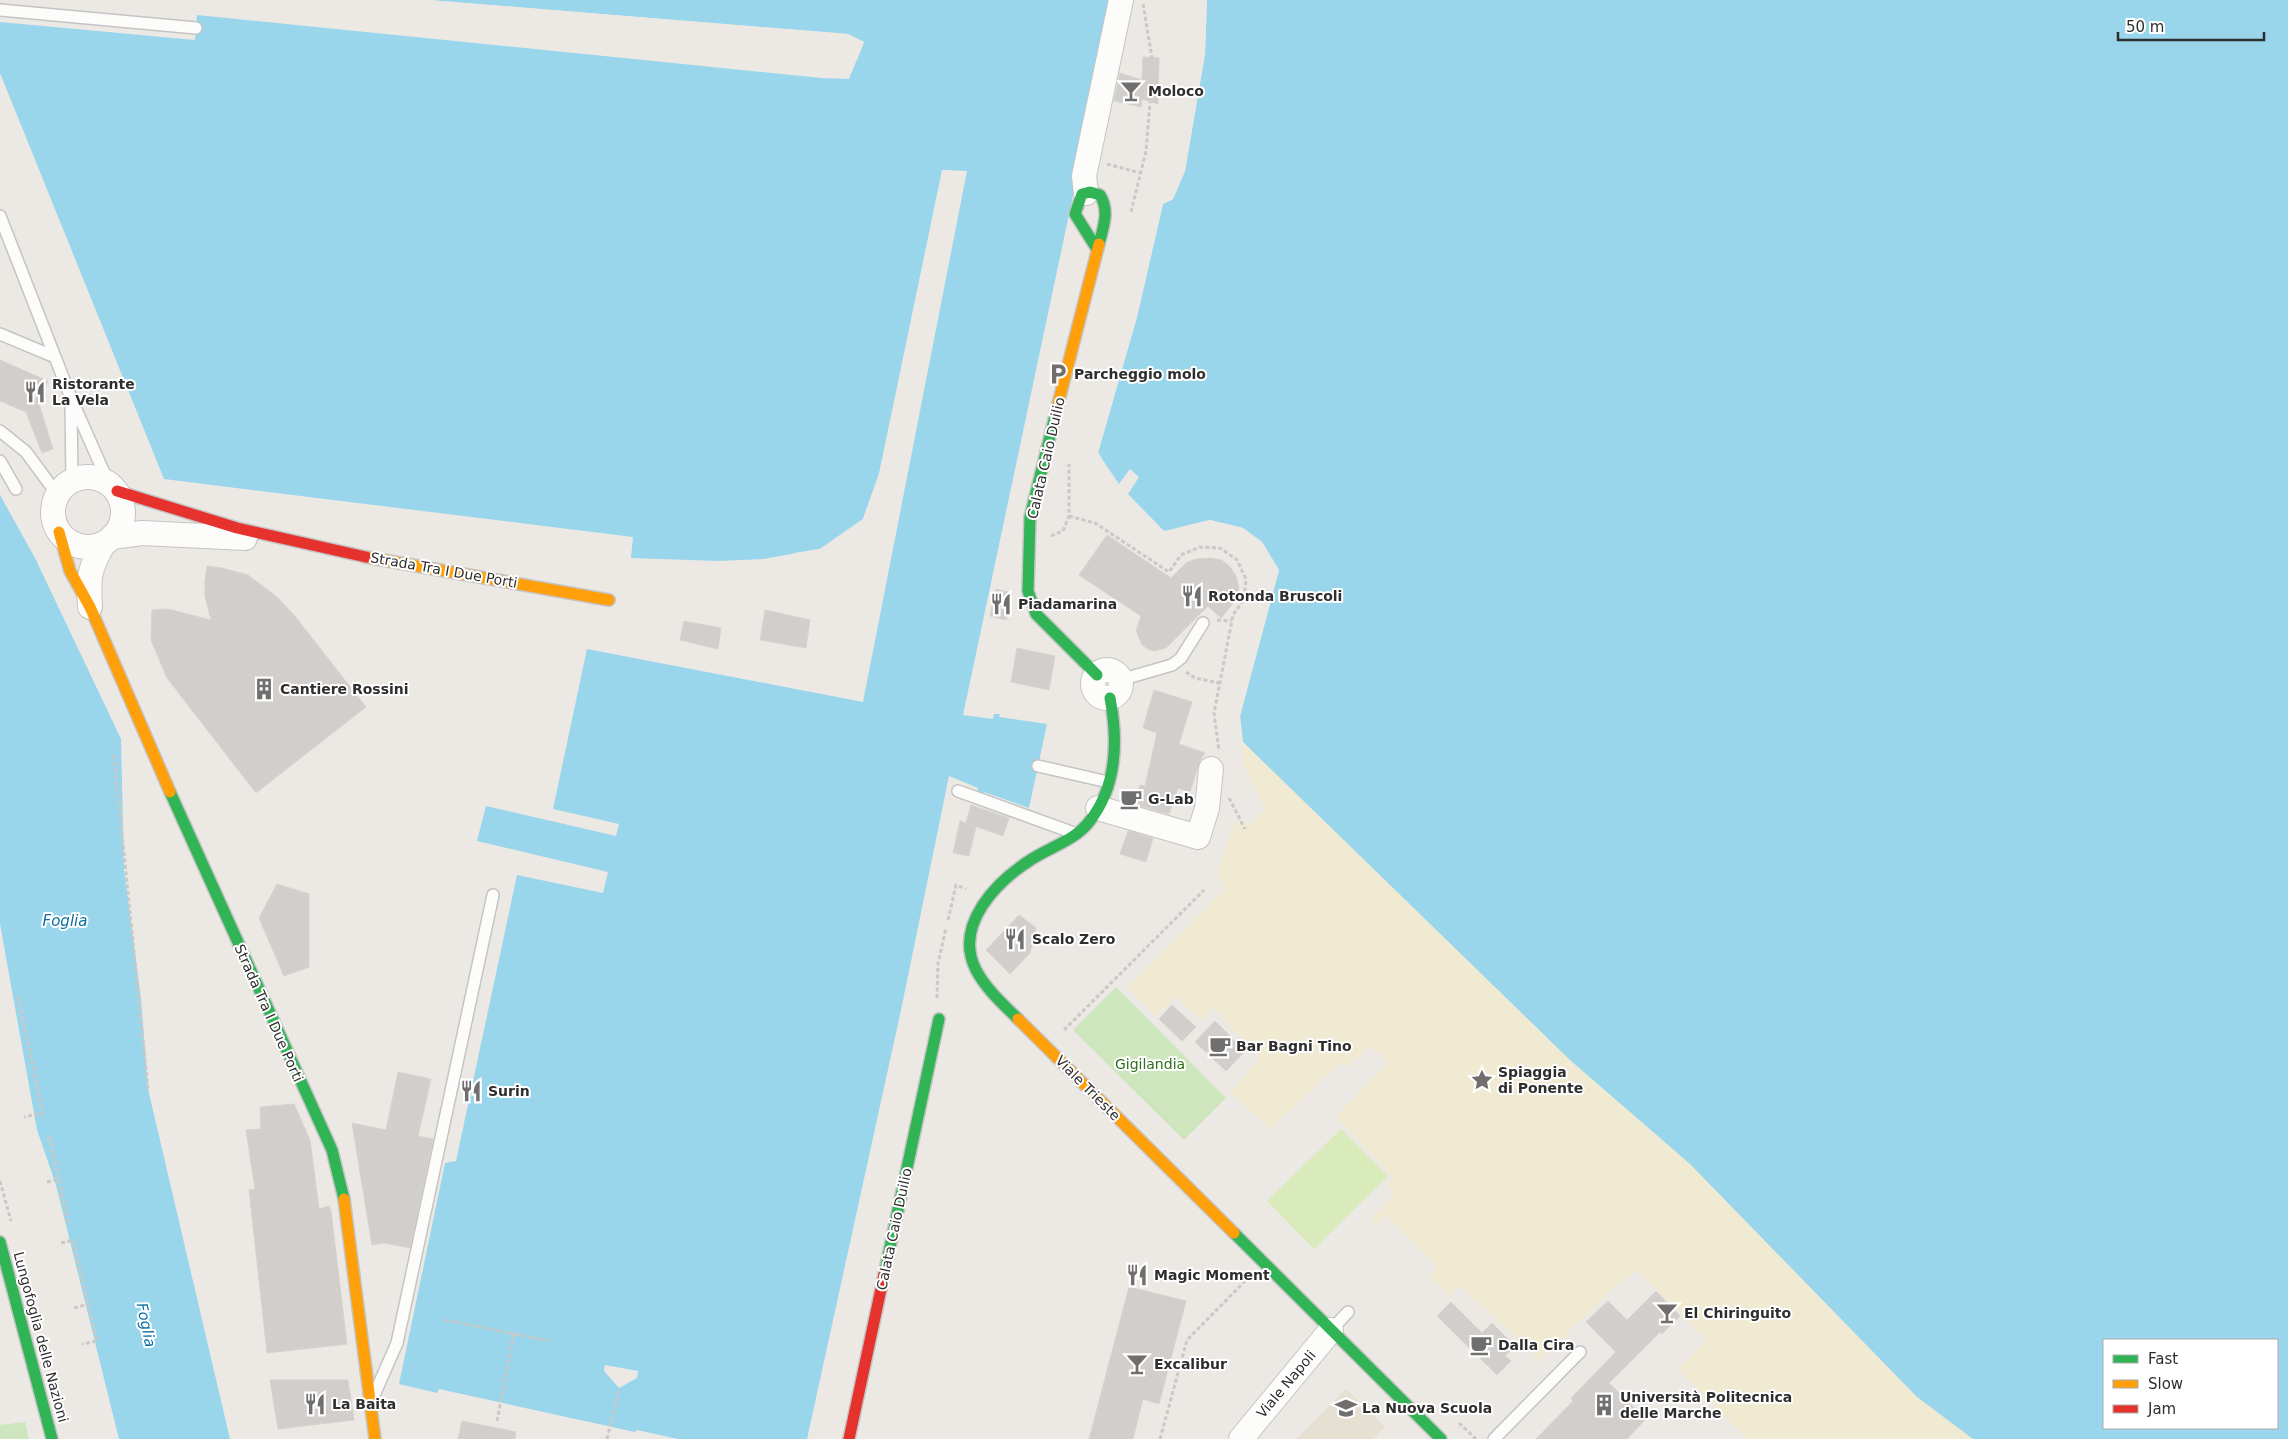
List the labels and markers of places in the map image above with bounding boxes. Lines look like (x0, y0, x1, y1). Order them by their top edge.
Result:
bar icon: Moloco (1118, 78, 1144, 104)
place label: Moloco (1148, 83, 1204, 99)
parking icon: Parcheggio molo (1045, 361, 1071, 387)
place label: Parcheggio molo (1074, 366, 1206, 382)
place label: Ristorante La Vela (52, 376, 135, 408)
restaurant icon: Ristorante La Vela (22, 379, 48, 405)
restaurant icon: Rotonda Bruscoli (1179, 583, 1205, 609)
place label: Rotonda Bruscoli (1208, 588, 1342, 604)
restaurant icon: Piadamarina (988, 591, 1014, 617)
place label: Piadamarina (1018, 596, 1117, 612)
building icon: Cantiere Rossini (251, 676, 277, 702)
place label: Cantiere Rossini (280, 681, 409, 697)
cafe icon: G-Lab (1118, 786, 1144, 812)
place label: G-Lab (1148, 791, 1194, 807)
restaurant icon: Scalo Zero (1002, 926, 1028, 952)
place label: Scalo Zero (1032, 931, 1116, 947)
cafe icon: Bar Bagni Tino (1207, 1033, 1233, 1059)
place label: Bar Bagni Tino (1236, 1038, 1352, 1054)
place label: Spiaggia di Ponente (1498, 1064, 1583, 1096)
place icon: Spiaggia di Ponente (1469, 1067, 1495, 1093)
restaurant icon: Surin (458, 1078, 484, 1104)
place label: Surin (488, 1083, 530, 1099)
restaurant icon: Magic Moment (1124, 1262, 1150, 1288)
place label: Magic Moment (1154, 1267, 1270, 1283)
bar icon: El Chiringuito (1654, 1300, 1680, 1326)
place label: El Chiringuito (1684, 1305, 1791, 1321)
cafe icon: Dalla Cira (1468, 1332, 1494, 1358)
place label: Dalla Cira (1498, 1337, 1574, 1353)
bar icon: Excalibur (1124, 1351, 1150, 1377)
place label: Excalibur (1154, 1356, 1227, 1372)
place label: Università Politecnica delle Marche (1620, 1389, 1792, 1421)
restaurant icon: La Baita (302, 1391, 328, 1417)
building icon: Università Politecnica delle Marche (1591, 1392, 1617, 1418)
school or university icon: La Nuova Scuola (1333, 1395, 1359, 1421)
place label: La Baita (332, 1396, 396, 1412)
place label: La Nuova Scuola (1362, 1400, 1492, 1416)

